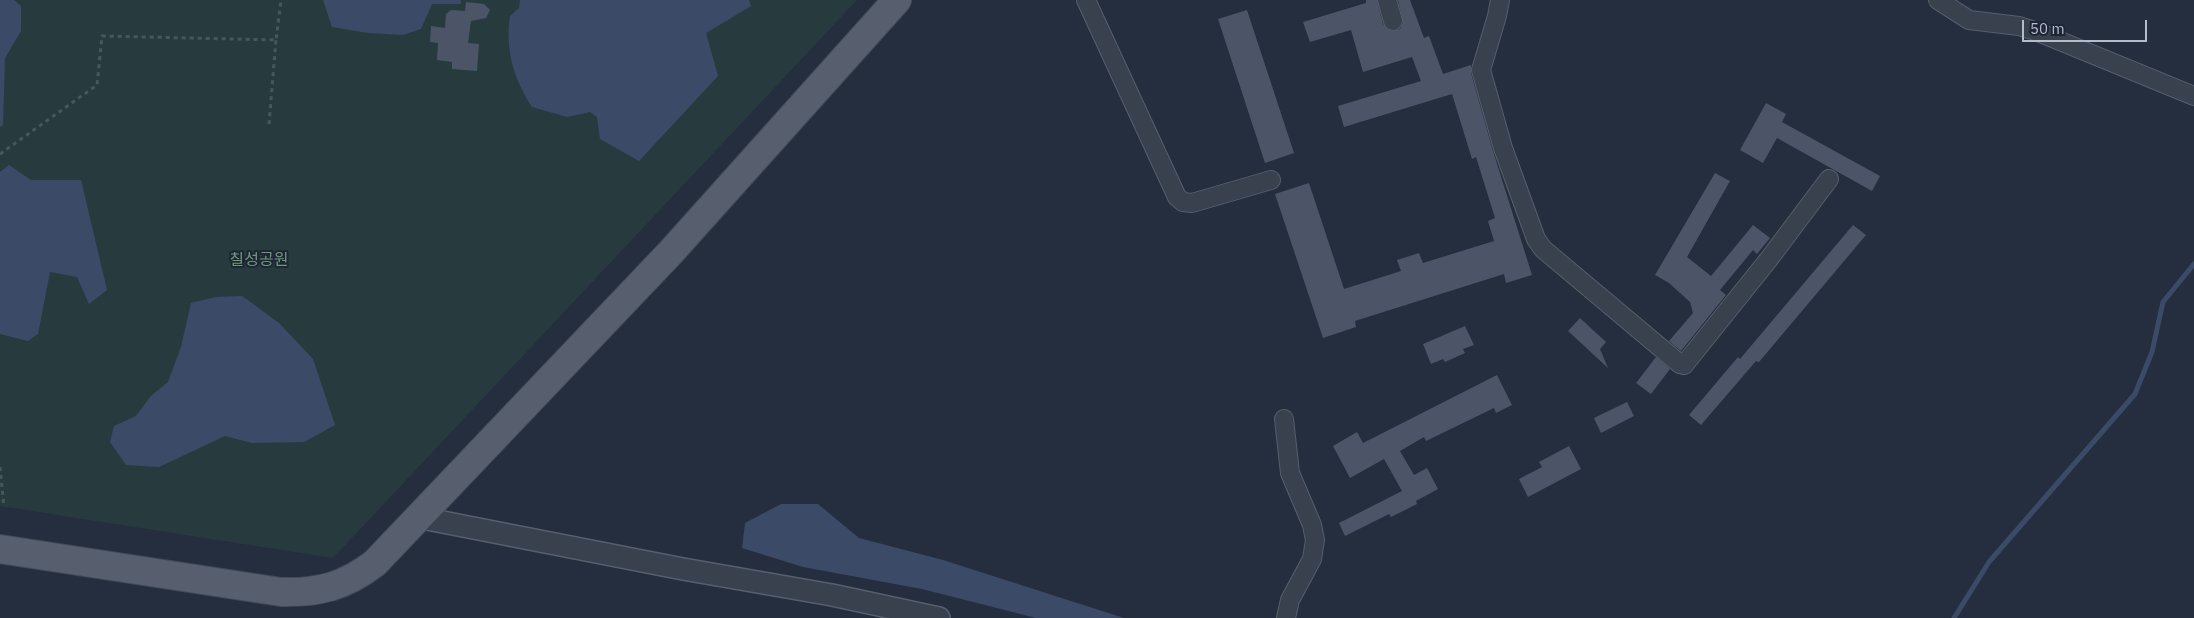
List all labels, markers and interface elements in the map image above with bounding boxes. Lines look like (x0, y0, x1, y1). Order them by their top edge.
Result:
scale bar (2024, 10, 2149, 42)
text: 50 m (2030, 19, 2065, 38)
park label: 칠성공원 (230, 250, 288, 270)

